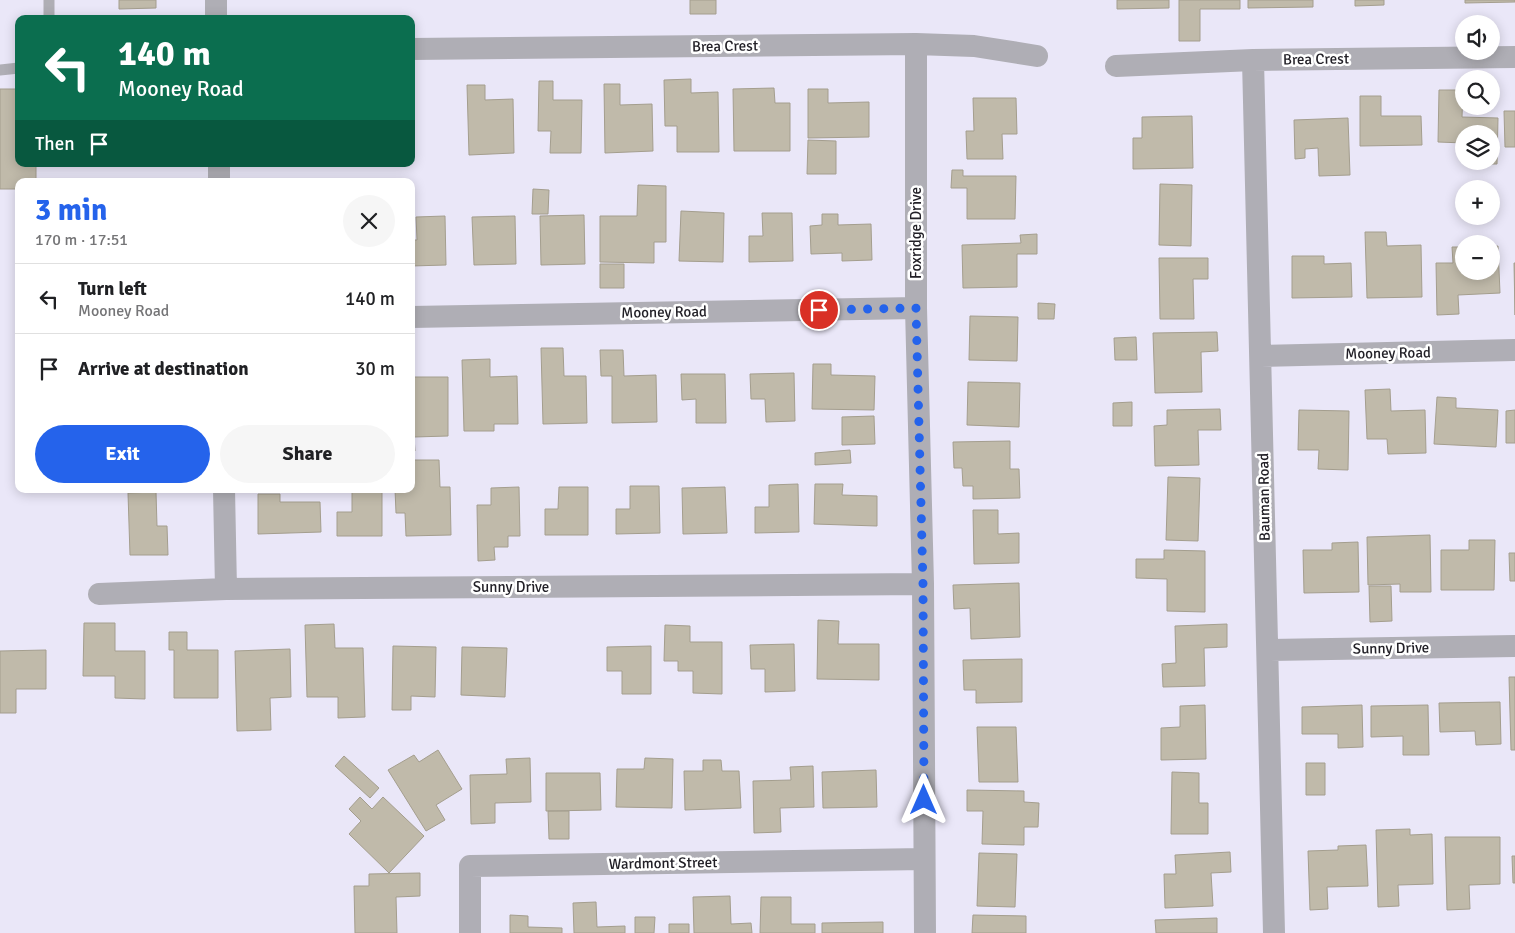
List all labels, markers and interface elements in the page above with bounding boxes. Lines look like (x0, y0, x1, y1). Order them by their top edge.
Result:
map controls (1455, 15, 1500, 280)
button: sound (1455, 15, 1500, 60)
text: 140 m (118, 32, 211, 75)
icon: left (35, 35, 100, 100)
street label: Brea Crest (692, 36, 758, 56)
street label: Brea Crest (1283, 49, 1349, 69)
button: search (1455, 70, 1500, 115)
text: Mooney Road (118, 75, 244, 102)
button: layers (1455, 125, 1500, 170)
icon: arrive (85, 130, 113, 158)
text: Then (35, 132, 75, 156)
button: + (1455, 180, 1500, 225)
street label: Foxridge Drive (907, 187, 925, 279)
text: 3 min (35, 192, 107, 229)
button: close (343, 195, 395, 247)
text: 170 m · 17:51 (35, 230, 128, 250)
button: − (1455, 235, 1500, 280)
text: Turn left (78, 277, 147, 301)
icon: left (35, 285, 63, 313)
text: 140 m (345, 287, 395, 311)
pin (798, 289, 840, 331)
icon: arrive (805, 296, 833, 324)
text: Mooney Road (78, 301, 169, 321)
street label: Mooney Road (621, 302, 707, 322)
street label: Mooney Road (1345, 343, 1431, 363)
icon: arrive (35, 355, 63, 383)
text: Arrive at destination (78, 357, 249, 381)
text: 30 m (355, 357, 395, 381)
button: Exit (35, 425, 210, 483)
button: Share (220, 425, 395, 483)
street label: Bauman Road (1254, 453, 1274, 541)
street label: Sunny Drive (473, 578, 549, 596)
street label: Sunny Drive (1353, 638, 1429, 658)
position arrow (897, 773, 949, 825)
street label: Wardmont Street (608, 853, 718, 873)

